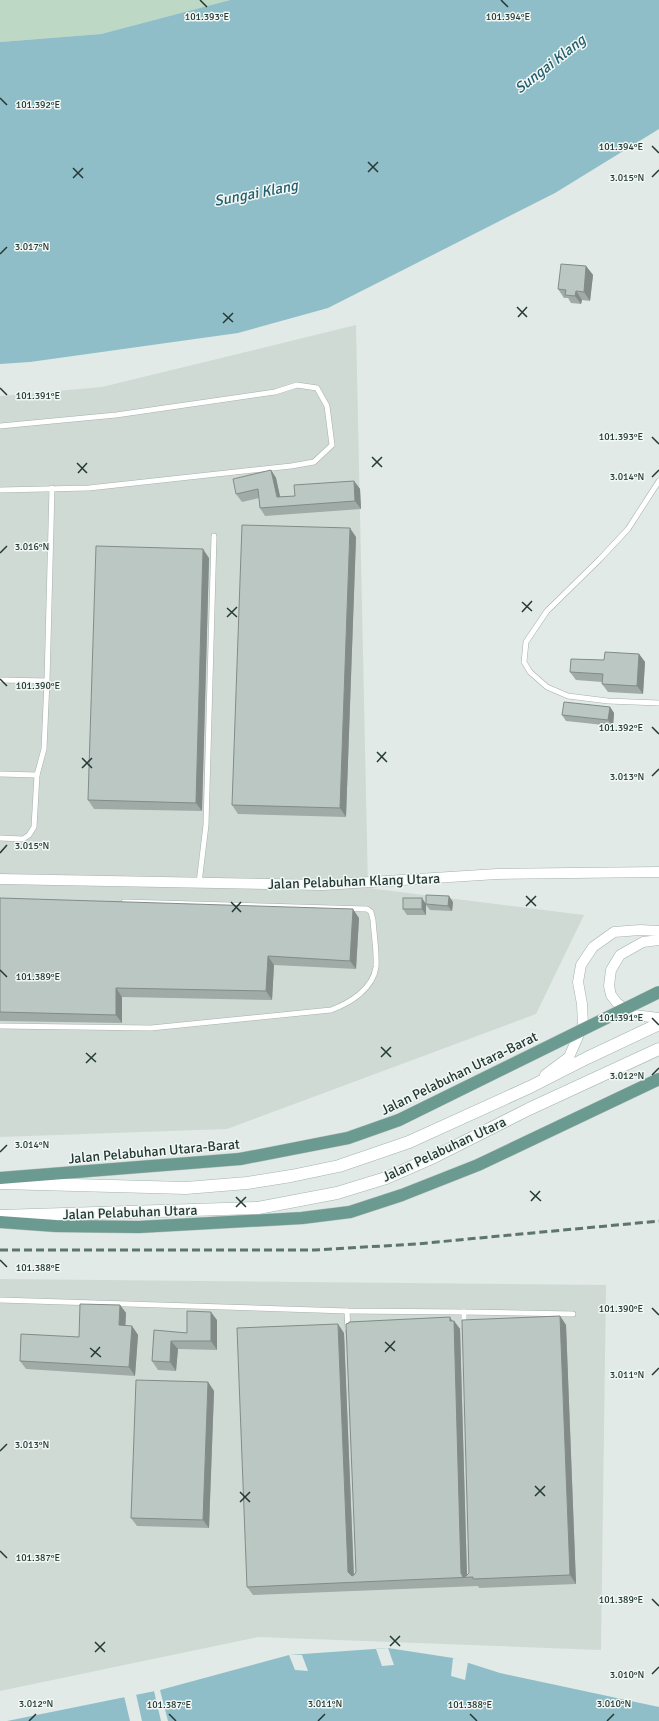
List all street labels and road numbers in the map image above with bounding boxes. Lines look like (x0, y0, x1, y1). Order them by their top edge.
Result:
street label: Jalan Pelabuhan Klang Utara (268, 870, 440, 893)
street label: Jalan Pelabuhan Utara-Barat (378, 1028, 540, 1119)
street label: Jalan Pelabuhan Utara (380, 1113, 509, 1186)
street label: Jalan Pelabuhan Utara-Barat (68, 1136, 241, 1167)
street label: Jalan Pelabuhan Utara (62, 1202, 198, 1223)

